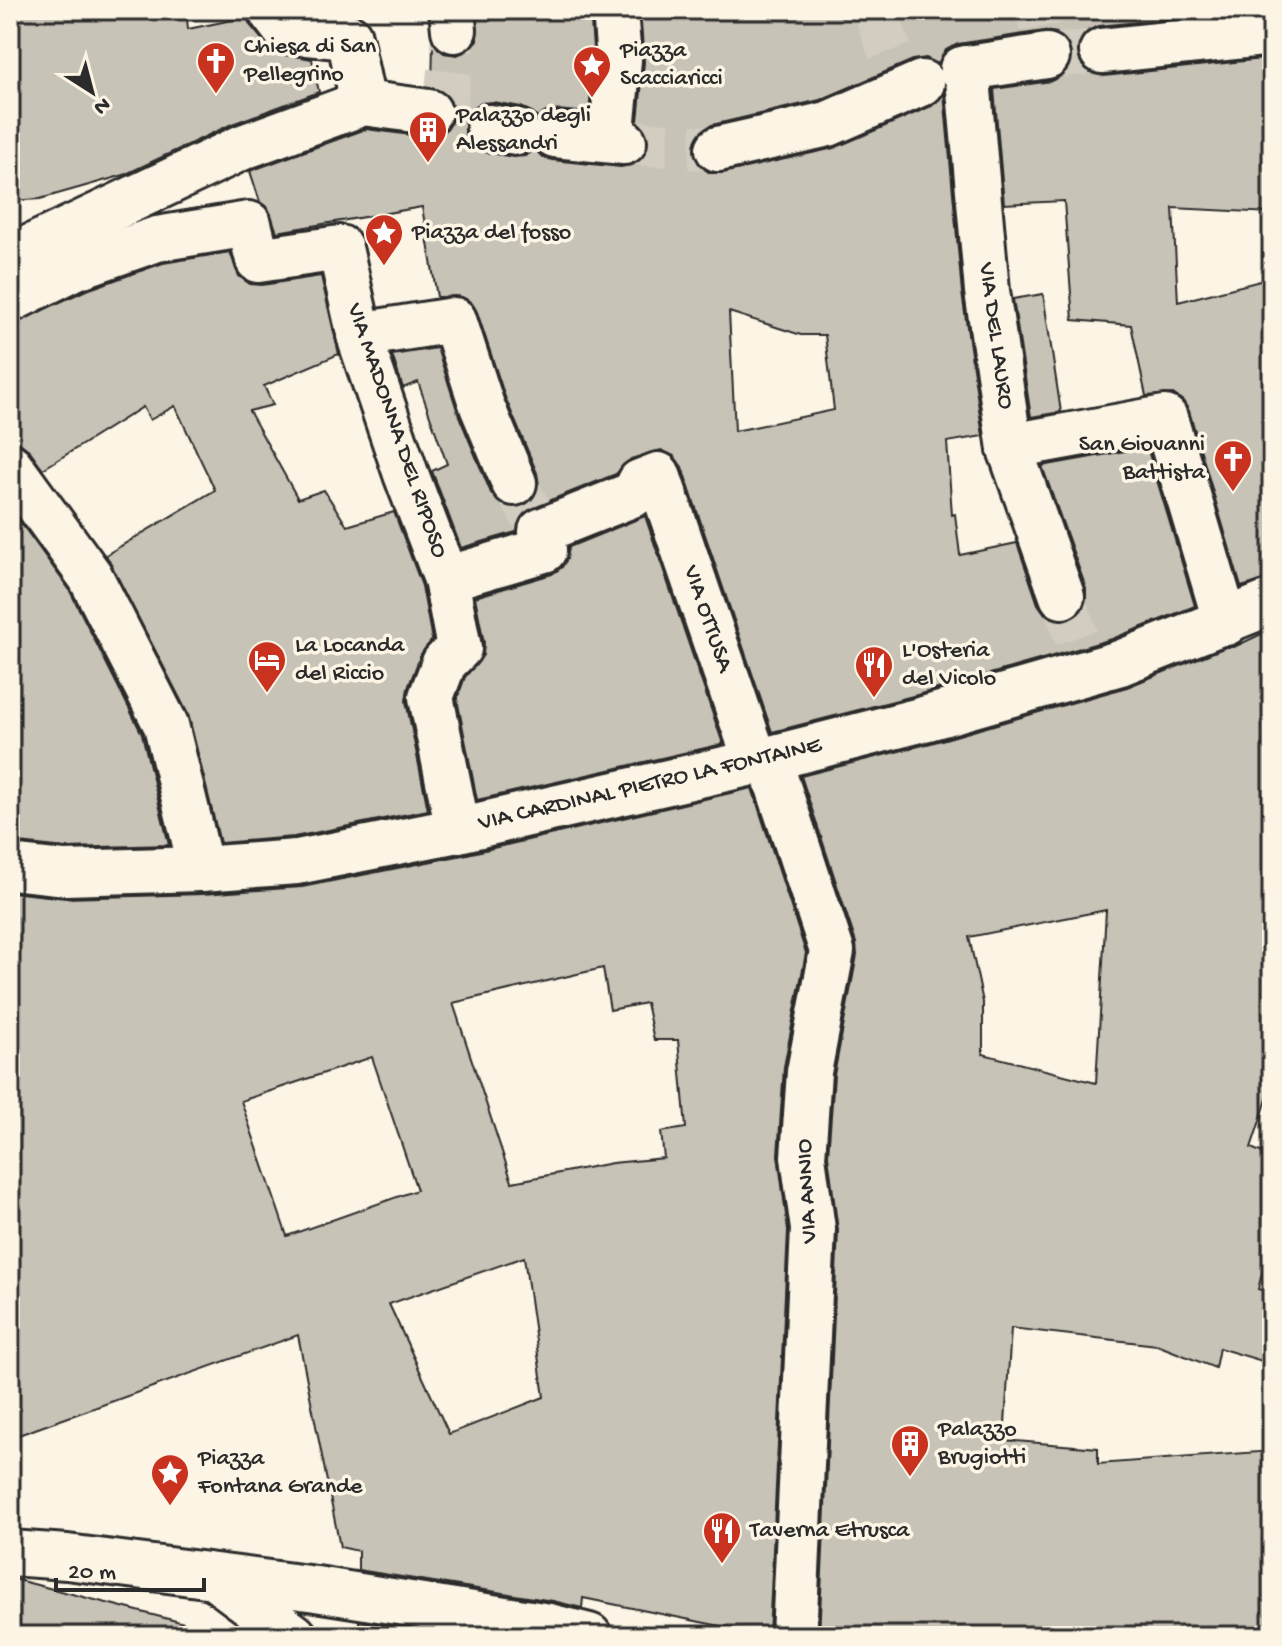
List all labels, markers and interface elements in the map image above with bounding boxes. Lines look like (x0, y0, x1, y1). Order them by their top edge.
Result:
place label: Chiesa di San Pellegrino (243, 33, 377, 90)
place label: Piazza Scacciaricci (619, 37, 723, 94)
church icon: Chiesa di San Pellegrino (195, 40, 237, 95)
place icon: Piazza Scacciaricci (571, 44, 613, 99)
north arrow (52, 52, 132, 132)
text: N (88, 90, 115, 120)
place label: Palazzo degli Alessandri (455, 102, 591, 159)
building icon: Palazzo degli Alessandri (407, 109, 449, 164)
place icon: Piazza del fosso (363, 212, 405, 267)
place label: Piazza del fosso (411, 219, 571, 248)
street label: VIA DEL LAURO (970, 260, 1020, 411)
street label: VIA MADONNA DEL RIPOSO (338, 299, 453, 562)
place label: San Giovanni Battista (1079, 431, 1206, 488)
church icon: San Giovanni Battista (1212, 438, 1254, 493)
street label: VIA OTTUSA (675, 561, 739, 678)
place label: La Locanda del Riccio (295, 632, 405, 689)
place label: L'Osteria del Vicolo (902, 637, 996, 694)
hotel icon: La Locanda del Riccio (246, 639, 288, 694)
restaurant icon: L'Osteria del Vicolo (853, 644, 895, 699)
street label: VIA CARDINAL PIETRO LA FONTAINE (475, 731, 825, 839)
street label: VIA ANNIO (791, 1138, 825, 1245)
place label: Palazzo Brugiotti (937, 1416, 1026, 1473)
building icon: Palazzo Brugiotti (889, 1423, 931, 1478)
place label: Piazza Fontana Grande (197, 1445, 363, 1502)
place icon: Piazza Fontana Grande (149, 1452, 191, 1507)
restaurant icon: Taverna Etrusca (701, 1510, 743, 1565)
place label: Taverna Etrusca (748, 1517, 910, 1546)
scale bar (56, 1542, 204, 1592)
text: 20 m (68, 1559, 116, 1588)

